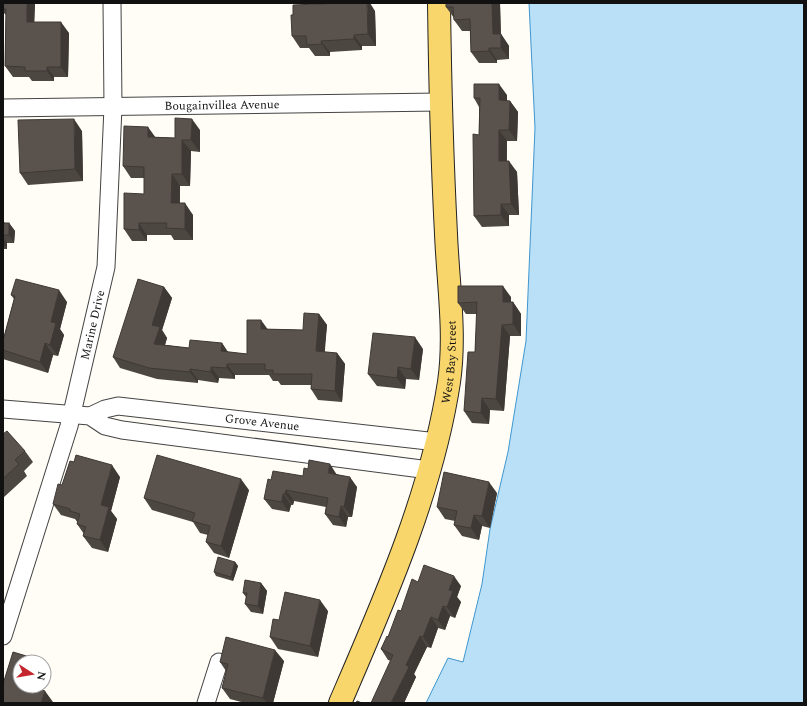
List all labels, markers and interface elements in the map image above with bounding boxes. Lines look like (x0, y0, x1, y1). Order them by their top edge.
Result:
street label: Bougainvillea Avenue (164, 95, 280, 115)
street label: Marine Drive (75, 288, 110, 362)
street label: West Bay Street (436, 320, 461, 405)
street label: Grove Avenue (224, 409, 301, 436)
north arrow (12, 654, 52, 694)
text: N (32, 670, 51, 682)

